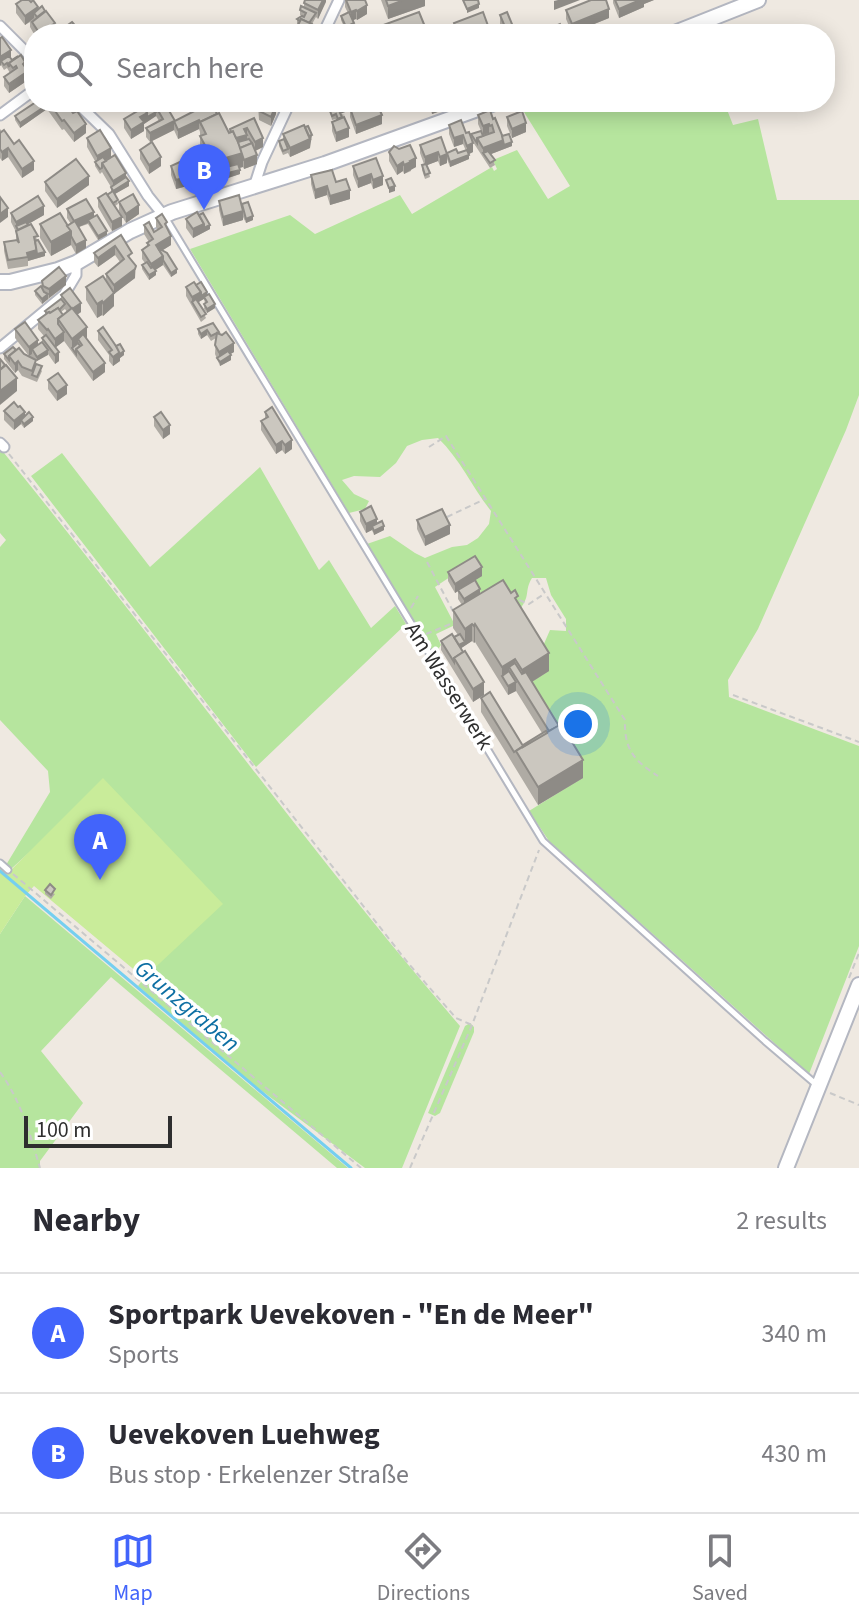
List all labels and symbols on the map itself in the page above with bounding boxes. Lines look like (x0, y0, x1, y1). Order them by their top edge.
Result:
pin: B (178, 144, 230, 210)
street label: Am Wasserwerk (397, 616, 501, 756)
your location (558, 704, 598, 744)
pin: A (74, 814, 126, 880)
water label: Grunzgraben (127, 952, 247, 1060)
scale bar (24, 1112, 172, 1148)

